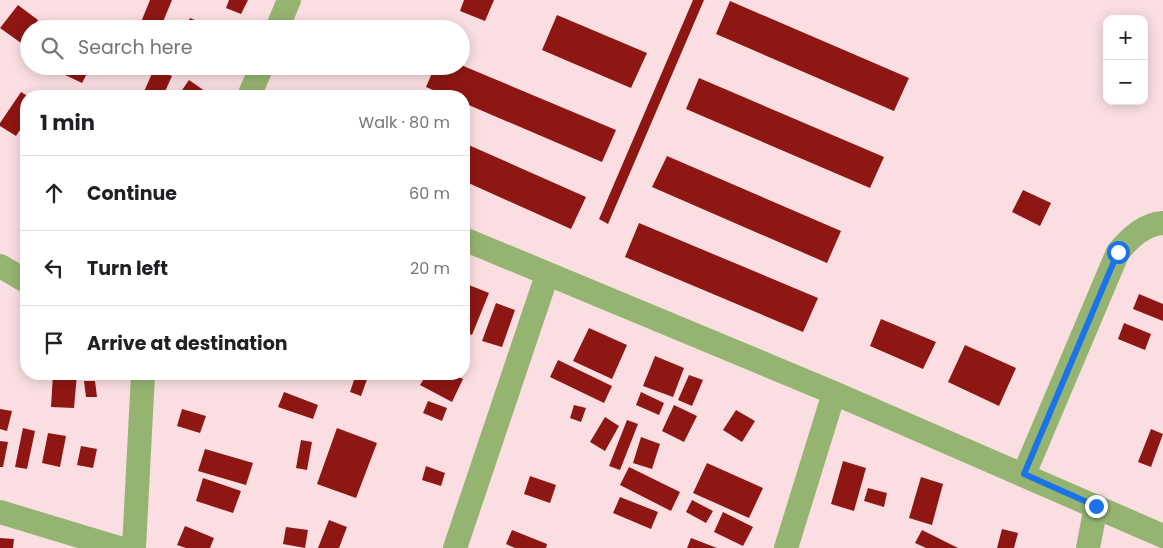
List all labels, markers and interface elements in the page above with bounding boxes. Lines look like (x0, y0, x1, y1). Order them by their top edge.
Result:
map controls (1103, 15, 1148, 105)
button: + (1103, 15, 1148, 60)
search box (20, 20, 470, 75)
icon: search (38, 34, 66, 62)
text: Search here (78, 34, 192, 61)
button: − (1103, 60, 1148, 105)
text: 1 min (40, 108, 95, 137)
text: Walk · 80 m (359, 111, 450, 134)
icon: ahead (40, 179, 68, 207)
text: Continue (87, 180, 177, 207)
text: 60 m (409, 182, 450, 205)
route start (1107, 241, 1130, 264)
icon: left (40, 254, 68, 282)
text: Turn left (87, 255, 168, 282)
text: 20 m (410, 257, 450, 280)
icon: arrive (40, 329, 68, 357)
text: Arrive at destination (87, 330, 288, 357)
route end (1085, 495, 1108, 518)

